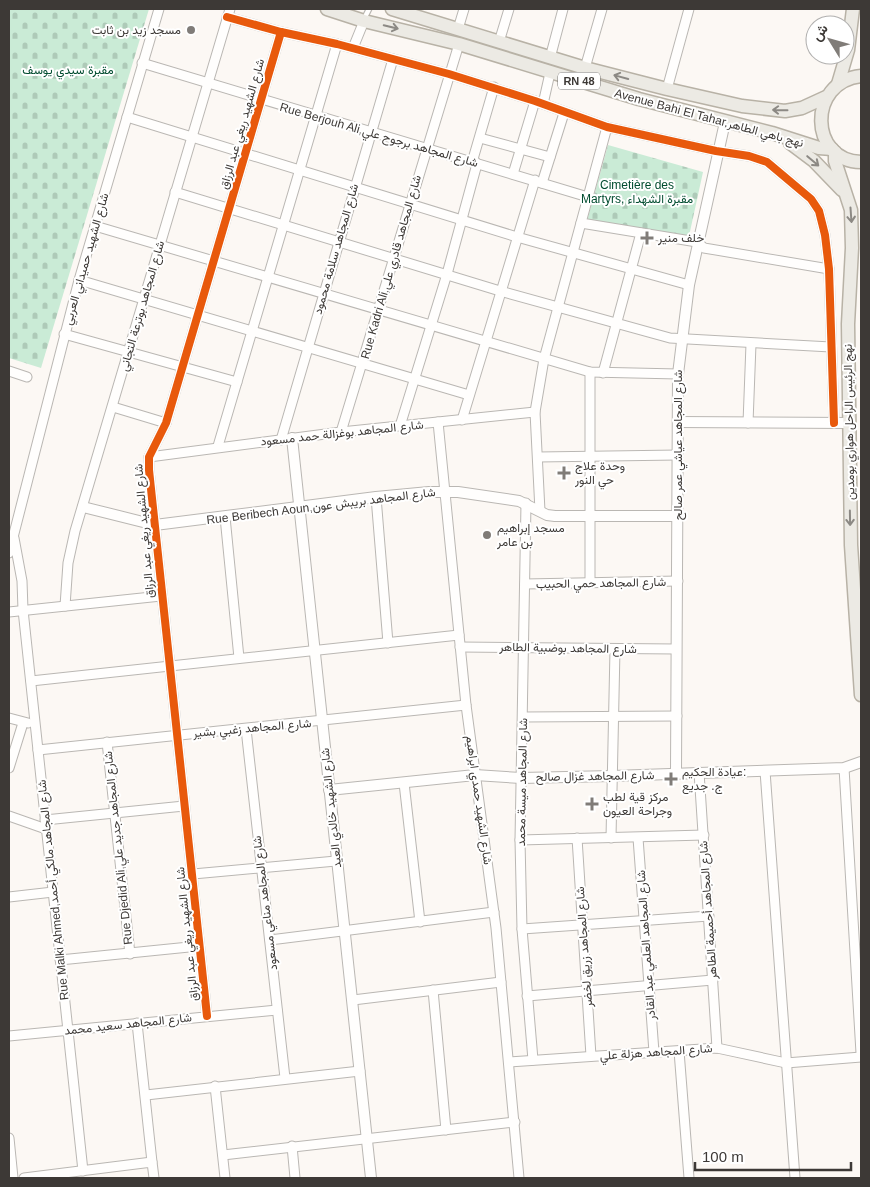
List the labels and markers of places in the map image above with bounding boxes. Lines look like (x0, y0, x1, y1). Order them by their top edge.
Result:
place label: مسجد زيد بن ثابت (92, 23, 181, 38)
marker: مسجد زيد بن ثابت (185, 24, 197, 36)
marker: خلف منير (640, 231, 654, 245)
place label: خلف منير (657, 231, 704, 246)
place label: وحدة علاج حي النور (574, 459, 625, 490)
marker: وحدة علاج حي النور (557, 466, 571, 480)
place label: مسجد إبراهيم بن عامر (496, 521, 565, 550)
marker: مسجد إبراهيم بن عامر (481, 529, 493, 541)
place label: عيادة الحكيم: ج. جديع (682, 765, 746, 795)
marker: عيادة الحكيم: ج. جديع (664, 772, 678, 786)
place label: مركز قية لطب وجراحة العيون (603, 790, 672, 819)
marker: مركز قية لطب وجراحة العيون (585, 797, 599, 811)

